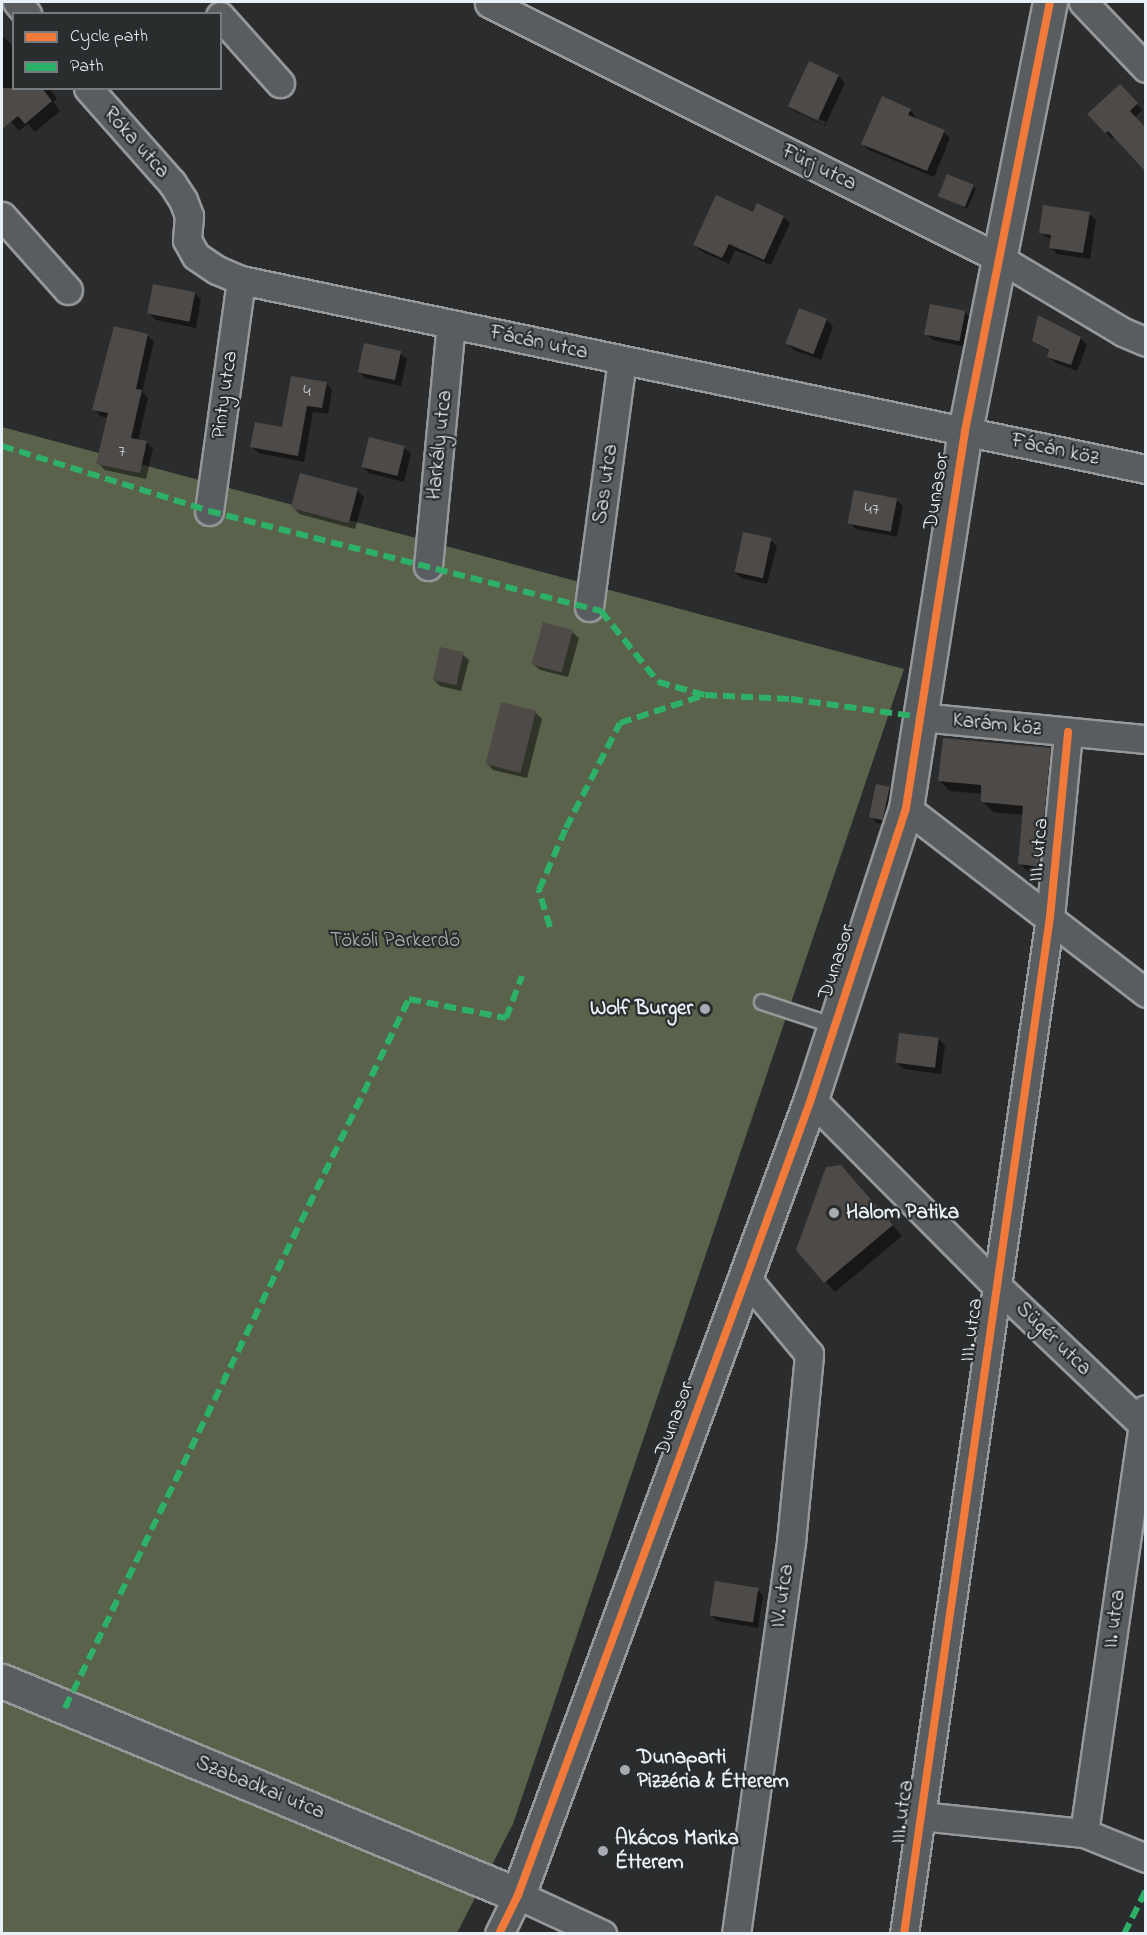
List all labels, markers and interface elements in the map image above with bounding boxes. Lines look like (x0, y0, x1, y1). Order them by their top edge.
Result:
legend (12, 12, 222, 90)
text: Cycle path (70, 24, 148, 50)
text: Path (70, 54, 104, 80)
street label: Róka utca (97, 102, 175, 184)
street label: Fürj utca (778, 139, 860, 197)
street label: Fácán utca (488, 320, 590, 366)
street label: Pinty utca (206, 349, 244, 441)
house number: 4 (303, 381, 311, 403)
street label: Harkály utca (422, 389, 458, 501)
street label: Fácán köz (1009, 428, 1101, 472)
house number: 7 (118, 441, 126, 463)
street label: Sas utca (588, 442, 624, 526)
street label: Dunasor (919, 451, 955, 531)
house number: 47 (865, 499, 879, 521)
street label: Karám köz (951, 708, 1043, 742)
street label: III. utca (1024, 817, 1054, 883)
street label: Dunasor (813, 921, 861, 1003)
park label: Tököli Parkerdő (330, 928, 460, 954)
place label: Wolf Burger (590, 996, 693, 1022)
marker: Wolf Burger (698, 1002, 712, 1016)
place label: Halom Patika (846, 1200, 959, 1226)
marker: Halom Patika (827, 1206, 841, 1220)
street label: III. utca (955, 1297, 989, 1363)
street label: Sügér utca (1010, 1297, 1096, 1381)
street label: Dunasor (650, 1378, 700, 1460)
street label: IV. utca (766, 1563, 800, 1629)
street label: II. utca (1098, 1588, 1132, 1650)
place label: Dunaparti Pizzéria & Étterem (637, 1745, 789, 1795)
street label: Szabadkai utca (192, 1751, 328, 1825)
marker: Dunaparti Pizzéria & Étterem (618, 1763, 632, 1777)
street label: III. utca (886, 1779, 920, 1845)
place label: Akácos Marika Étterem (615, 1826, 739, 1876)
marker: Akácos Marika Étterem (596, 1844, 610, 1858)

